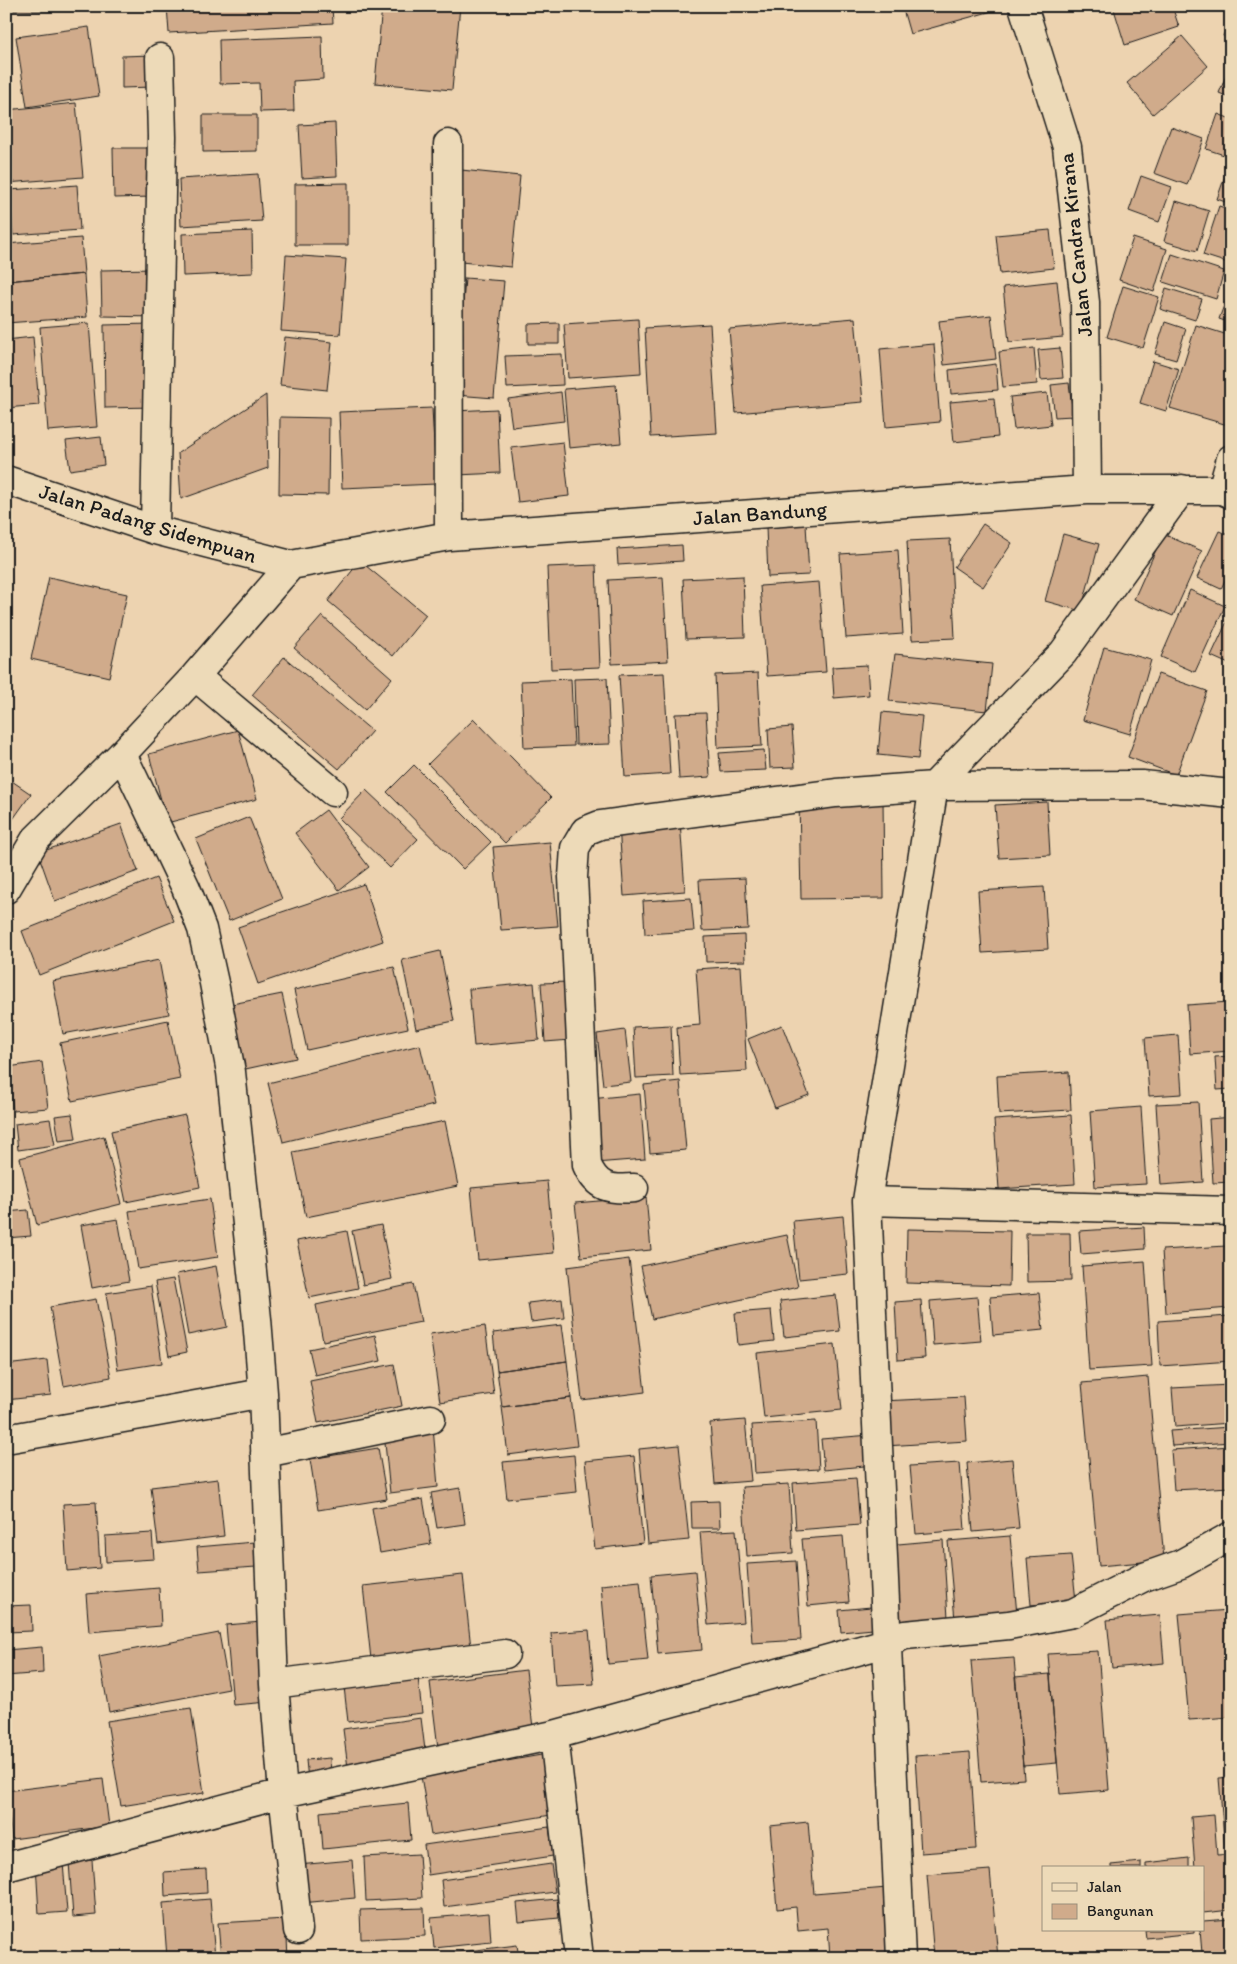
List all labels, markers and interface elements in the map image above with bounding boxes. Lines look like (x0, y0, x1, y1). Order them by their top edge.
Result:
street label: Jalan Candra Kirana (1053, 152, 1097, 338)
street label: Jalan Padang Sidempuan (36, 478, 260, 568)
street label: Jalan Bandung (692, 496, 828, 530)
legend (1042, 1866, 1204, 1932)
text: Jalan (1087, 1878, 1121, 1896)
text: Bangunan (1087, 1902, 1154, 1920)

